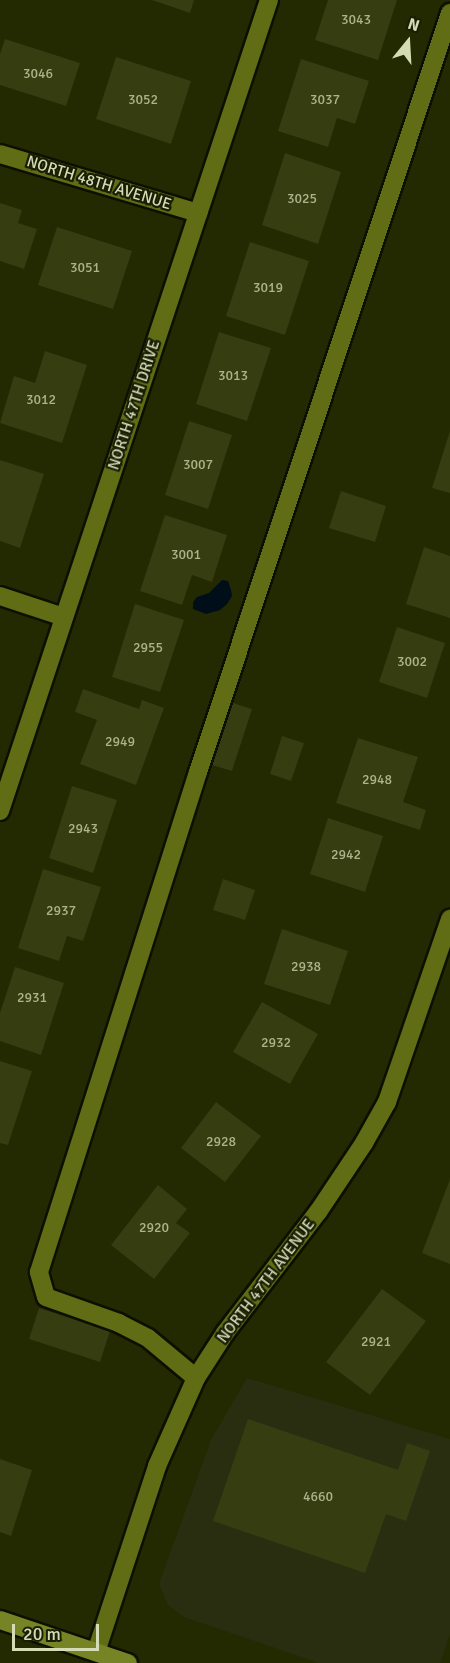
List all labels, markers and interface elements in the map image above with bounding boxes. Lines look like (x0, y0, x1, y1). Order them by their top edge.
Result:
house number: 3043 (341, 12, 371, 28)
north arrow (378, 12, 438, 72)
text: N (405, 14, 422, 36)
house number: 3046 (23, 66, 53, 82)
house number: 3052 (128, 92, 158, 108)
house number: 3037 (310, 92, 340, 108)
street label: NORTH 48TH AVENUE (24, 152, 174, 214)
house number: 3025 (287, 191, 317, 207)
house number: 3051 (70, 260, 100, 276)
house number: 3019 (253, 280, 283, 296)
street label: NORTH 47TH DRIVE (104, 338, 164, 472)
house number: 3013 (218, 368, 248, 384)
house number: 3012 (26, 392, 56, 408)
house number: 3007 (183, 457, 213, 473)
house number: 3001 (171, 547, 201, 563)
house number: 2955 (133, 640, 163, 656)
house number: 3002 (397, 654, 427, 670)
house number: 2949 (105, 734, 135, 750)
house number: 2948 (362, 772, 392, 788)
house number: 2943 (68, 821, 98, 837)
house number: 2942 (331, 847, 361, 863)
house number: 2937 (46, 903, 76, 919)
house number: 2938 (291, 959, 321, 975)
house number: 2931 (17, 990, 47, 1006)
house number: 2932 (261, 1035, 291, 1051)
house number: 2928 (206, 1134, 236, 1150)
street label: NORTH 47TH AVENUE (213, 1215, 319, 1347)
house number: 2920 (139, 1220, 169, 1236)
house number: 2921 (361, 1334, 391, 1350)
house number: 4660 (303, 1489, 333, 1505)
scale bar (15, 1612, 102, 1650)
text: 20 m (23, 1623, 61, 1645)

